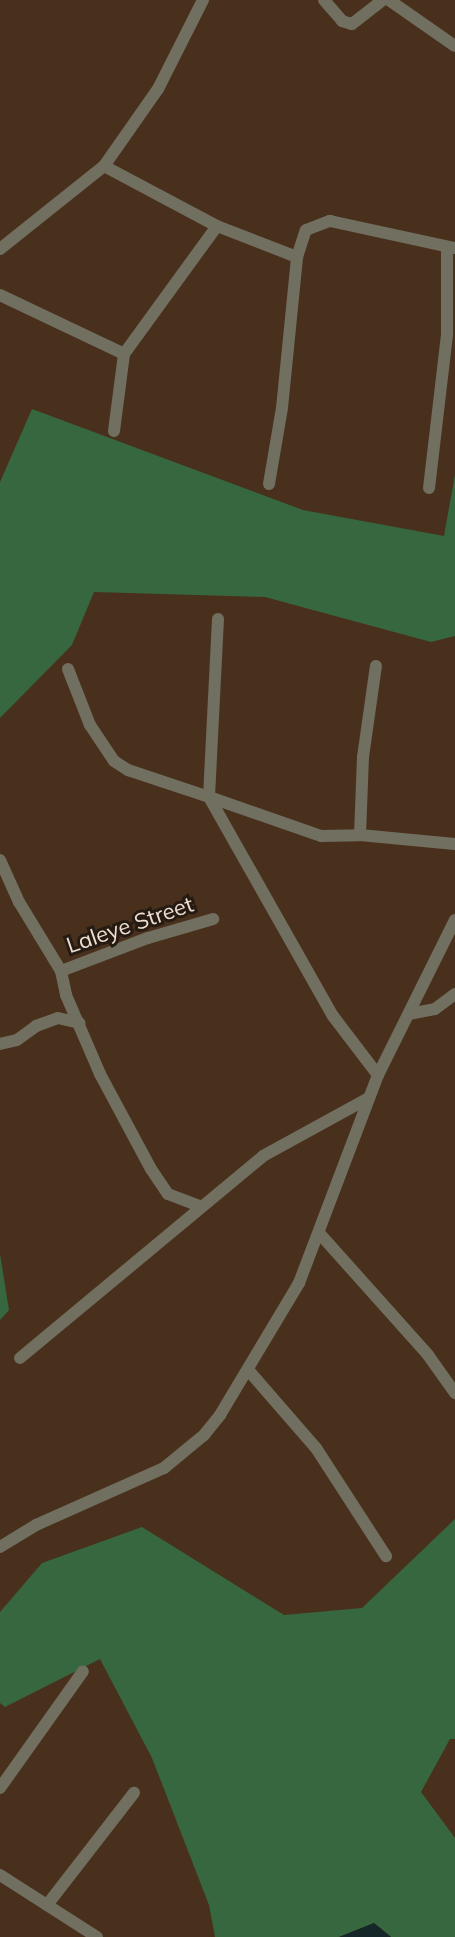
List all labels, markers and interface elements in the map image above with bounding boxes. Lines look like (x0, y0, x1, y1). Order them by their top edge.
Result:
street label: Laleye Street (63, 891, 197, 959)

